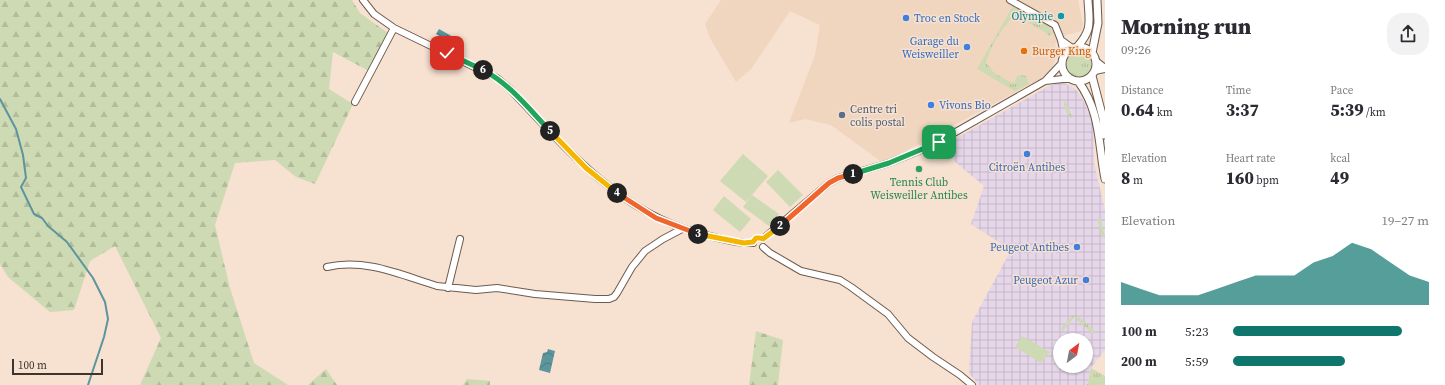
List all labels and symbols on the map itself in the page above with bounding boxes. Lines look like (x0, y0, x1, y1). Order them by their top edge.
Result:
place label: Olympie (1011, 9, 1053, 24)
place label: Troc en Stock (914, 11, 981, 26)
marker: Olympie (1056, 11, 1066, 21)
marker: Troc en Stock (901, 13, 911, 23)
place label: Garage du Weisweiller (902, 34, 960, 62)
pin (430, 36, 464, 70)
marker: Garage du Weisweiller (962, 42, 972, 52)
place label: Burger King (1032, 44, 1091, 59)
marker: Burger King (1019, 46, 1029, 56)
pin: 6 (473, 60, 493, 80)
place label: Vivons Bio (939, 98, 991, 113)
marker: Vivons Bio (926, 100, 936, 110)
place label: Centre tri colis postal (850, 102, 905, 130)
marker: Centre tri colis postal (837, 110, 847, 120)
pin: 5 (540, 121, 560, 141)
pin (922, 125, 956, 159)
marker: Citroën Antibes (1022, 149, 1032, 159)
place label: Citroën Antibes (989, 160, 1066, 175)
pin: 1 (843, 164, 863, 184)
marker: Tennis Club Weisweiller Antibes (914, 164, 924, 174)
place label: Tennis Club Weisweiller Antibes (870, 175, 968, 203)
pin: 4 (607, 183, 627, 203)
pin: 2 (770, 216, 790, 236)
pin: 3 (688, 224, 708, 244)
place label: Peugeot Antibes (990, 240, 1069, 255)
marker: Peugeot Antibes (1072, 242, 1082, 252)
place label: Peugeot Azur (1013, 273, 1078, 288)
marker: Peugeot Azur (1081, 275, 1091, 285)
north arrow (1053, 333, 1093, 373)
scale bar (12, 357, 103, 376)

